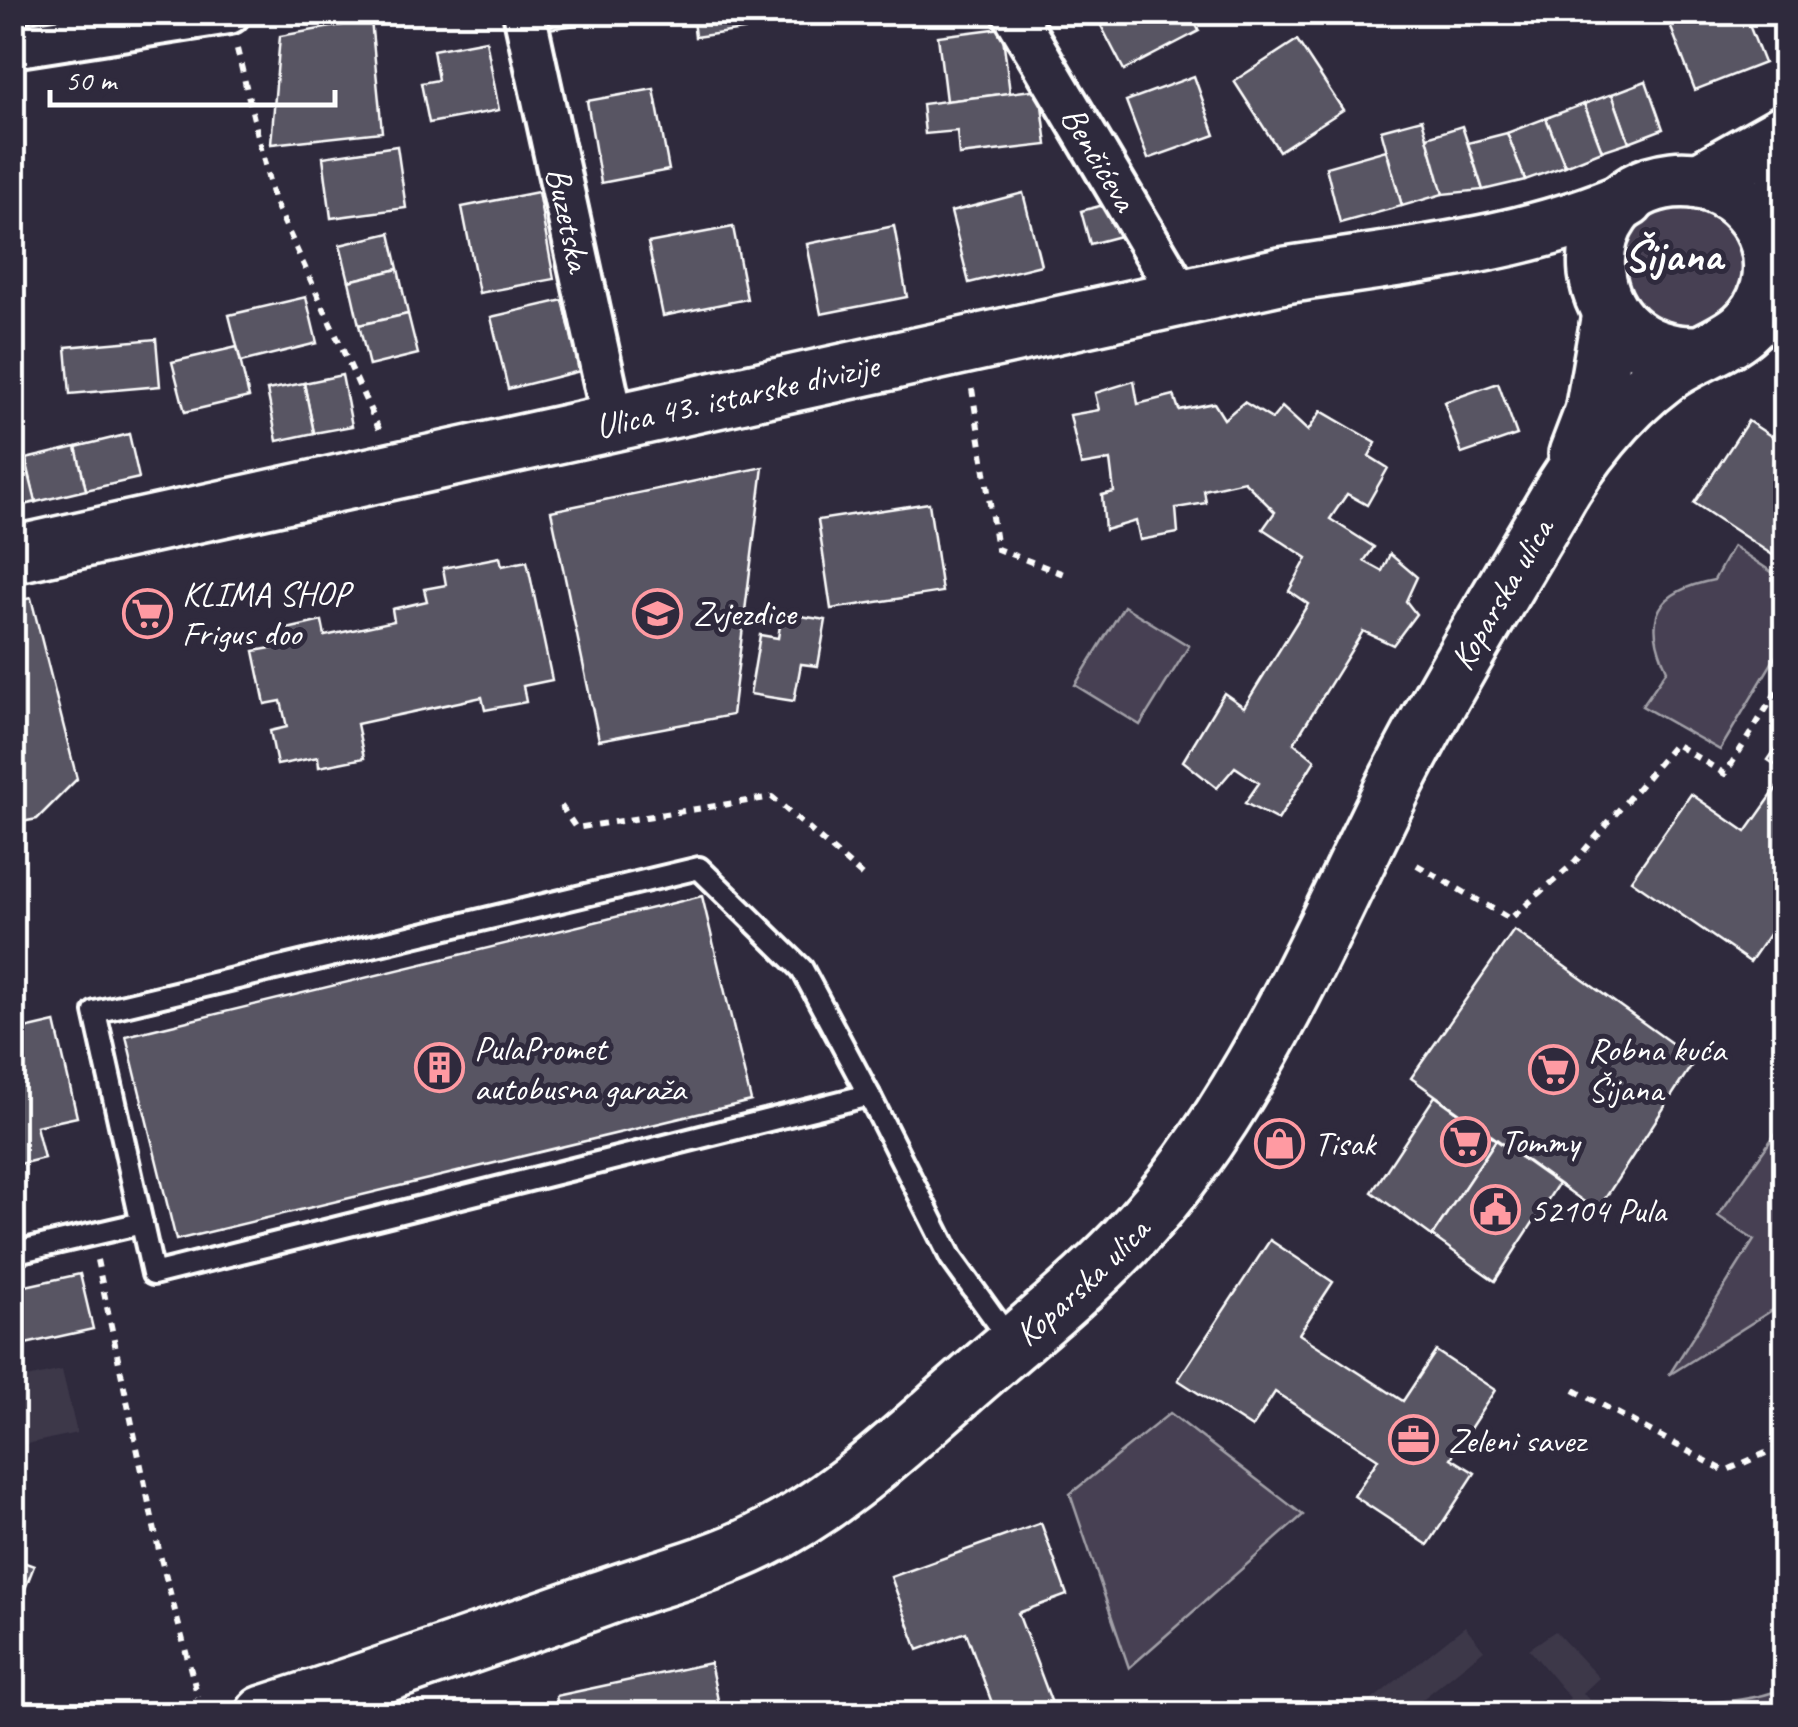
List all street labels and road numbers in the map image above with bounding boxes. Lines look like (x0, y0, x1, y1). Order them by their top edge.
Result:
street label: Benčićeva (1051, 98, 1148, 221)
street label: Buzetska (535, 163, 602, 278)
street label: Ulica 43. istarske divizije (591, 343, 885, 449)
street label: Koparska ulica (1439, 508, 1565, 678)
street label: Koparska ulica (1005, 1206, 1161, 1356)

